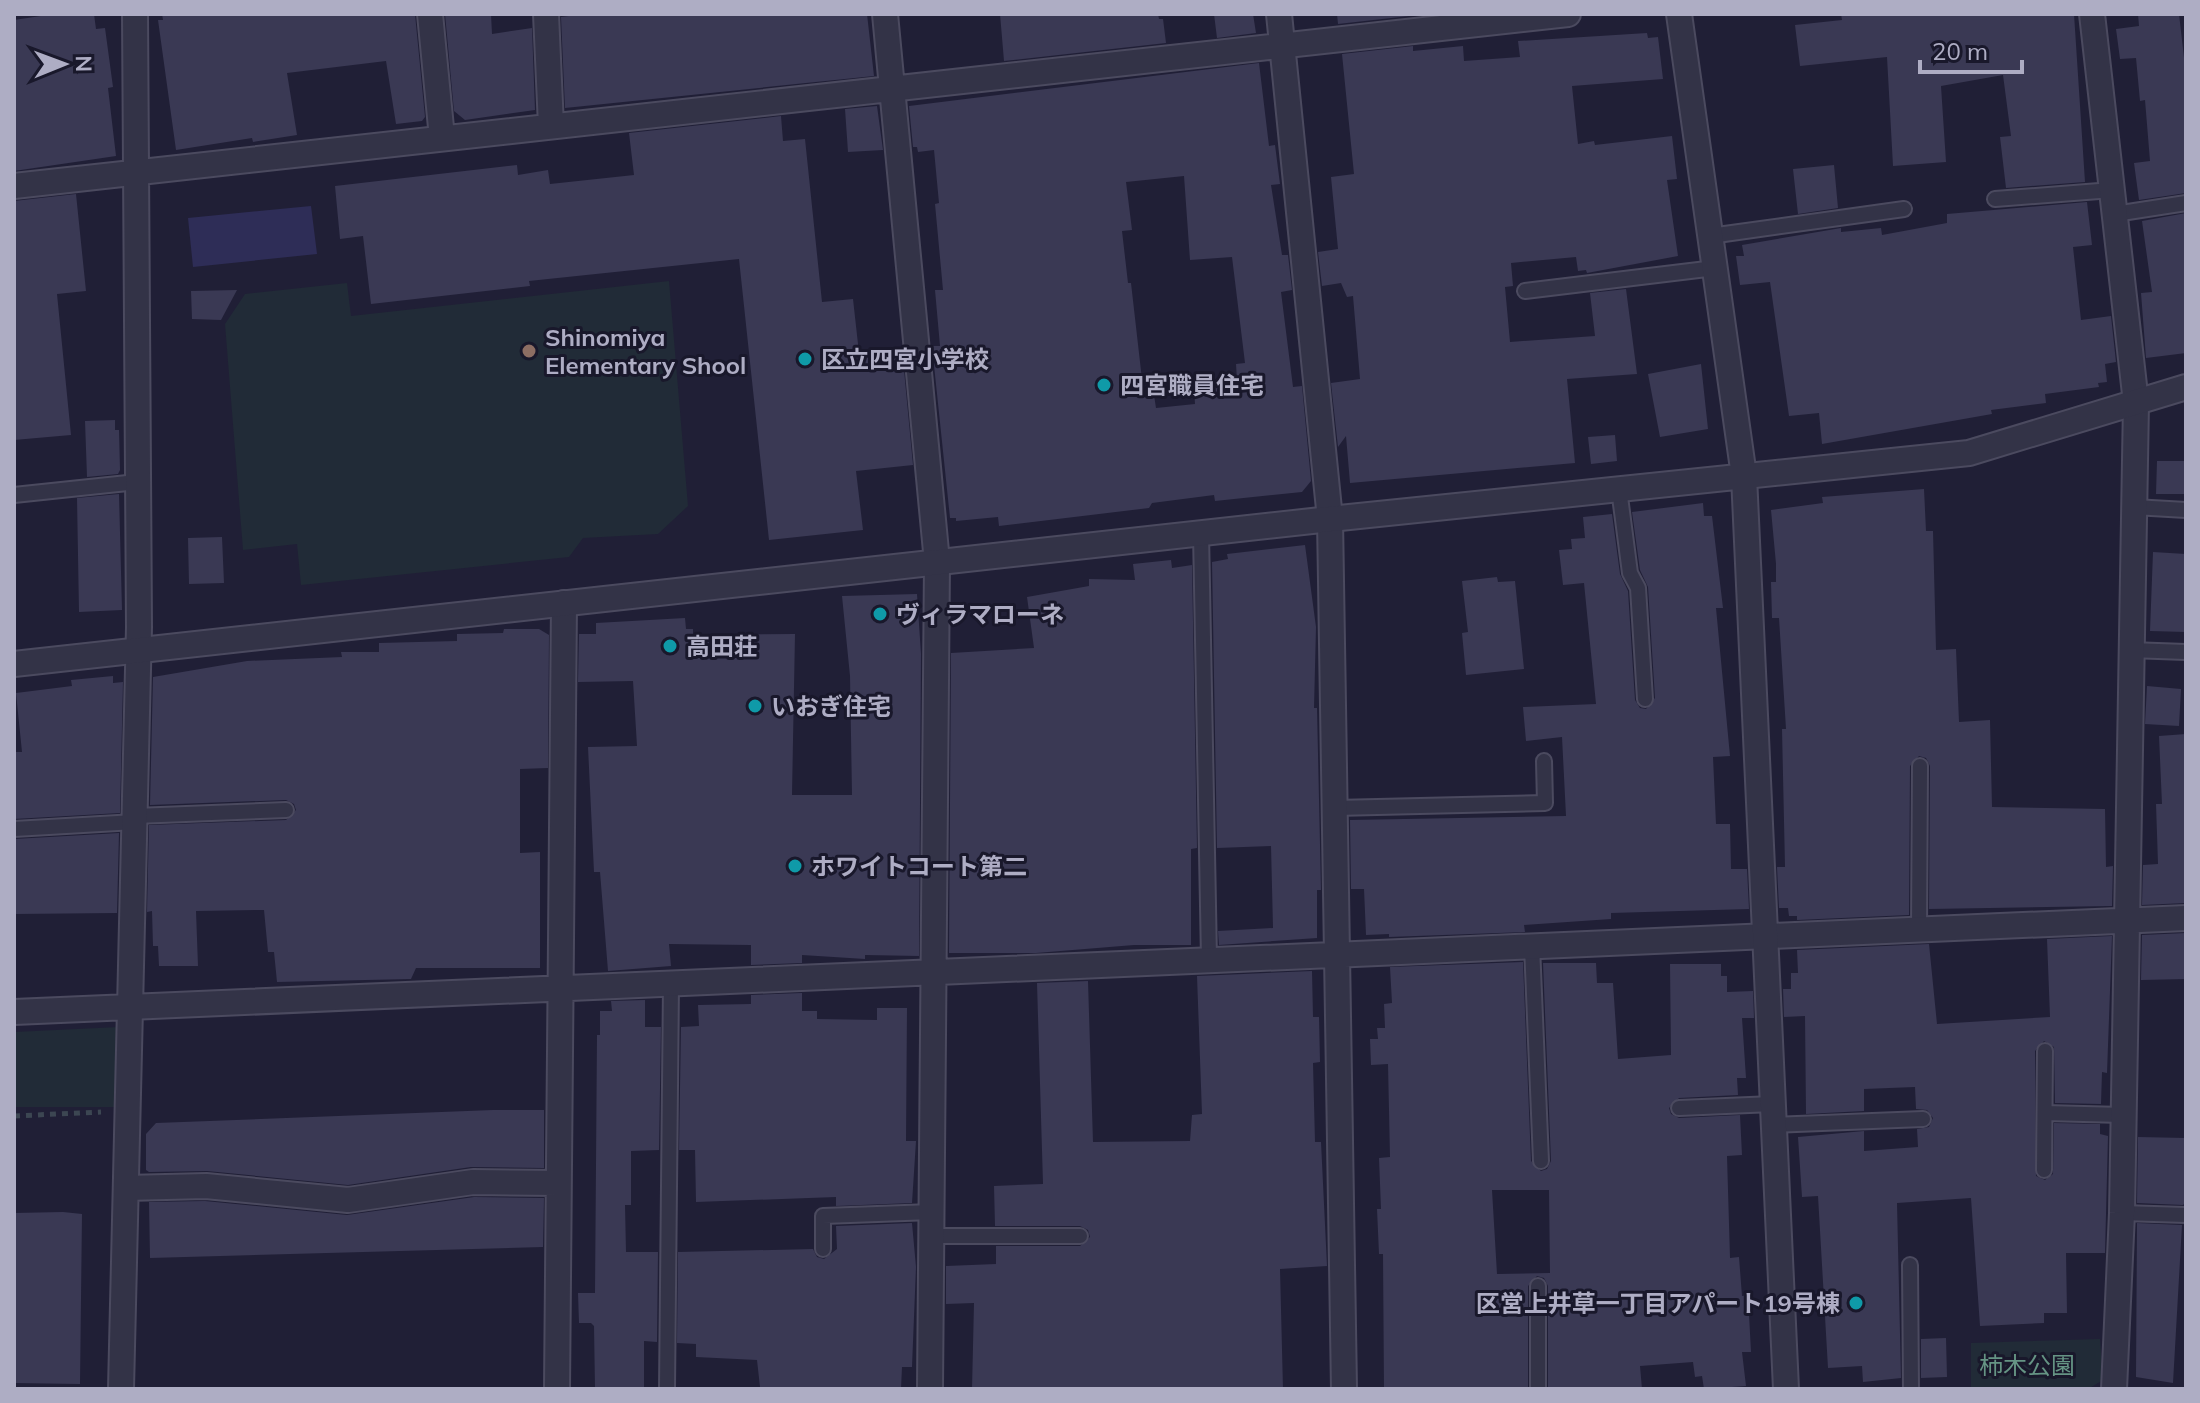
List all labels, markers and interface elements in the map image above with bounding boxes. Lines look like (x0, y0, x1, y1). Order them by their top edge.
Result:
north arrow (24, 24, 104, 104)
scale bar (1920, 24, 2022, 74)
text: 20 m (1932, 36, 1988, 66)
text: N (70, 55, 98, 72)
place label: Shinomiya Elementary Shool (545, 322, 746, 380)
marker: Shinomiya Elementary Shool (520, 342, 538, 360)
place label: 区立四宮小学校 (821, 344, 989, 374)
marker: 区立四宮小学校 (796, 350, 814, 368)
place label: 四宮職員住宅 (1120, 370, 1264, 400)
marker: 四宮職員住宅 (1095, 376, 1113, 394)
place label: ヴィラマローネ (896, 599, 1064, 629)
marker: ヴィラマローネ (871, 605, 889, 623)
place label: 高田荘 (686, 631, 758, 661)
marker: 高田荘 (661, 637, 679, 655)
place label: いおぎ住宅 (771, 691, 891, 721)
marker: いおぎ住宅 (746, 697, 764, 715)
place label: ホワイトコート第二 (811, 851, 1027, 881)
marker: ホワイトコート第二 (786, 857, 804, 875)
place label: 区営上井草一丁目アパート19号棟 (1476, 1288, 1840, 1318)
marker: 区営上井草一丁目アパート19号棟 (1847, 1294, 1865, 1312)
park label: 柿木公園 (1979, 1350, 2075, 1380)

